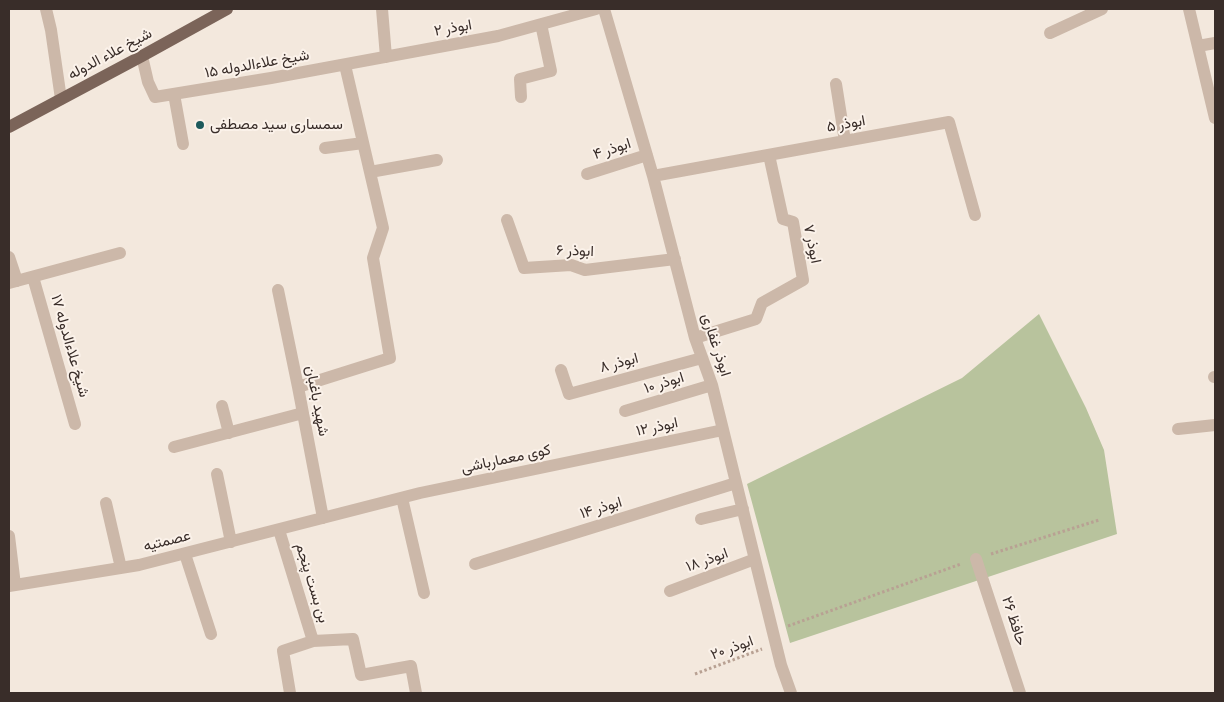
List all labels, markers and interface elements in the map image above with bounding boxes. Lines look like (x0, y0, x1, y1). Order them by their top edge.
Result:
street label: ابوذر ۲ (433, 16, 473, 40)
street label: شیخ علاء الدوله (65, 24, 155, 84)
street label: شیخ علاءالدوله ۱۵ (203, 46, 311, 82)
street label: ابوذر ۵ (825, 112, 867, 136)
place label: سمساری سید مصطفی (210, 116, 343, 134)
marker: سمساری سید مصطفی (194, 119, 206, 131)
street label: ابوذر ۴ (591, 134, 633, 164)
street label: ابوذر ۷ (799, 223, 825, 265)
street label: ابوذر ۶ (556, 241, 594, 261)
street label: شیخ علاءالدوله ۱۷ (47, 293, 93, 399)
street label: ابوذر غفاری (697, 311, 735, 379)
street label: ابوذر ۸ (598, 349, 640, 377)
street label: شهید باغبان (301, 364, 333, 438)
street label: ابوذر ۱۰ (642, 368, 686, 398)
street label: ابوذر ۱۲ (634, 414, 680, 440)
street label: کوی معمارباشی (460, 441, 552, 477)
street label: ابوذر ۱۴ (578, 493, 624, 523)
street label: عصمتیه (142, 526, 192, 556)
street label: بن بست پنجم (291, 541, 333, 625)
street label: ابوذر ۱۸ (684, 544, 730, 576)
street label: حافظ ۲۶ (998, 594, 1030, 648)
street label: ابوذر ۲۰ (708, 632, 756, 664)

